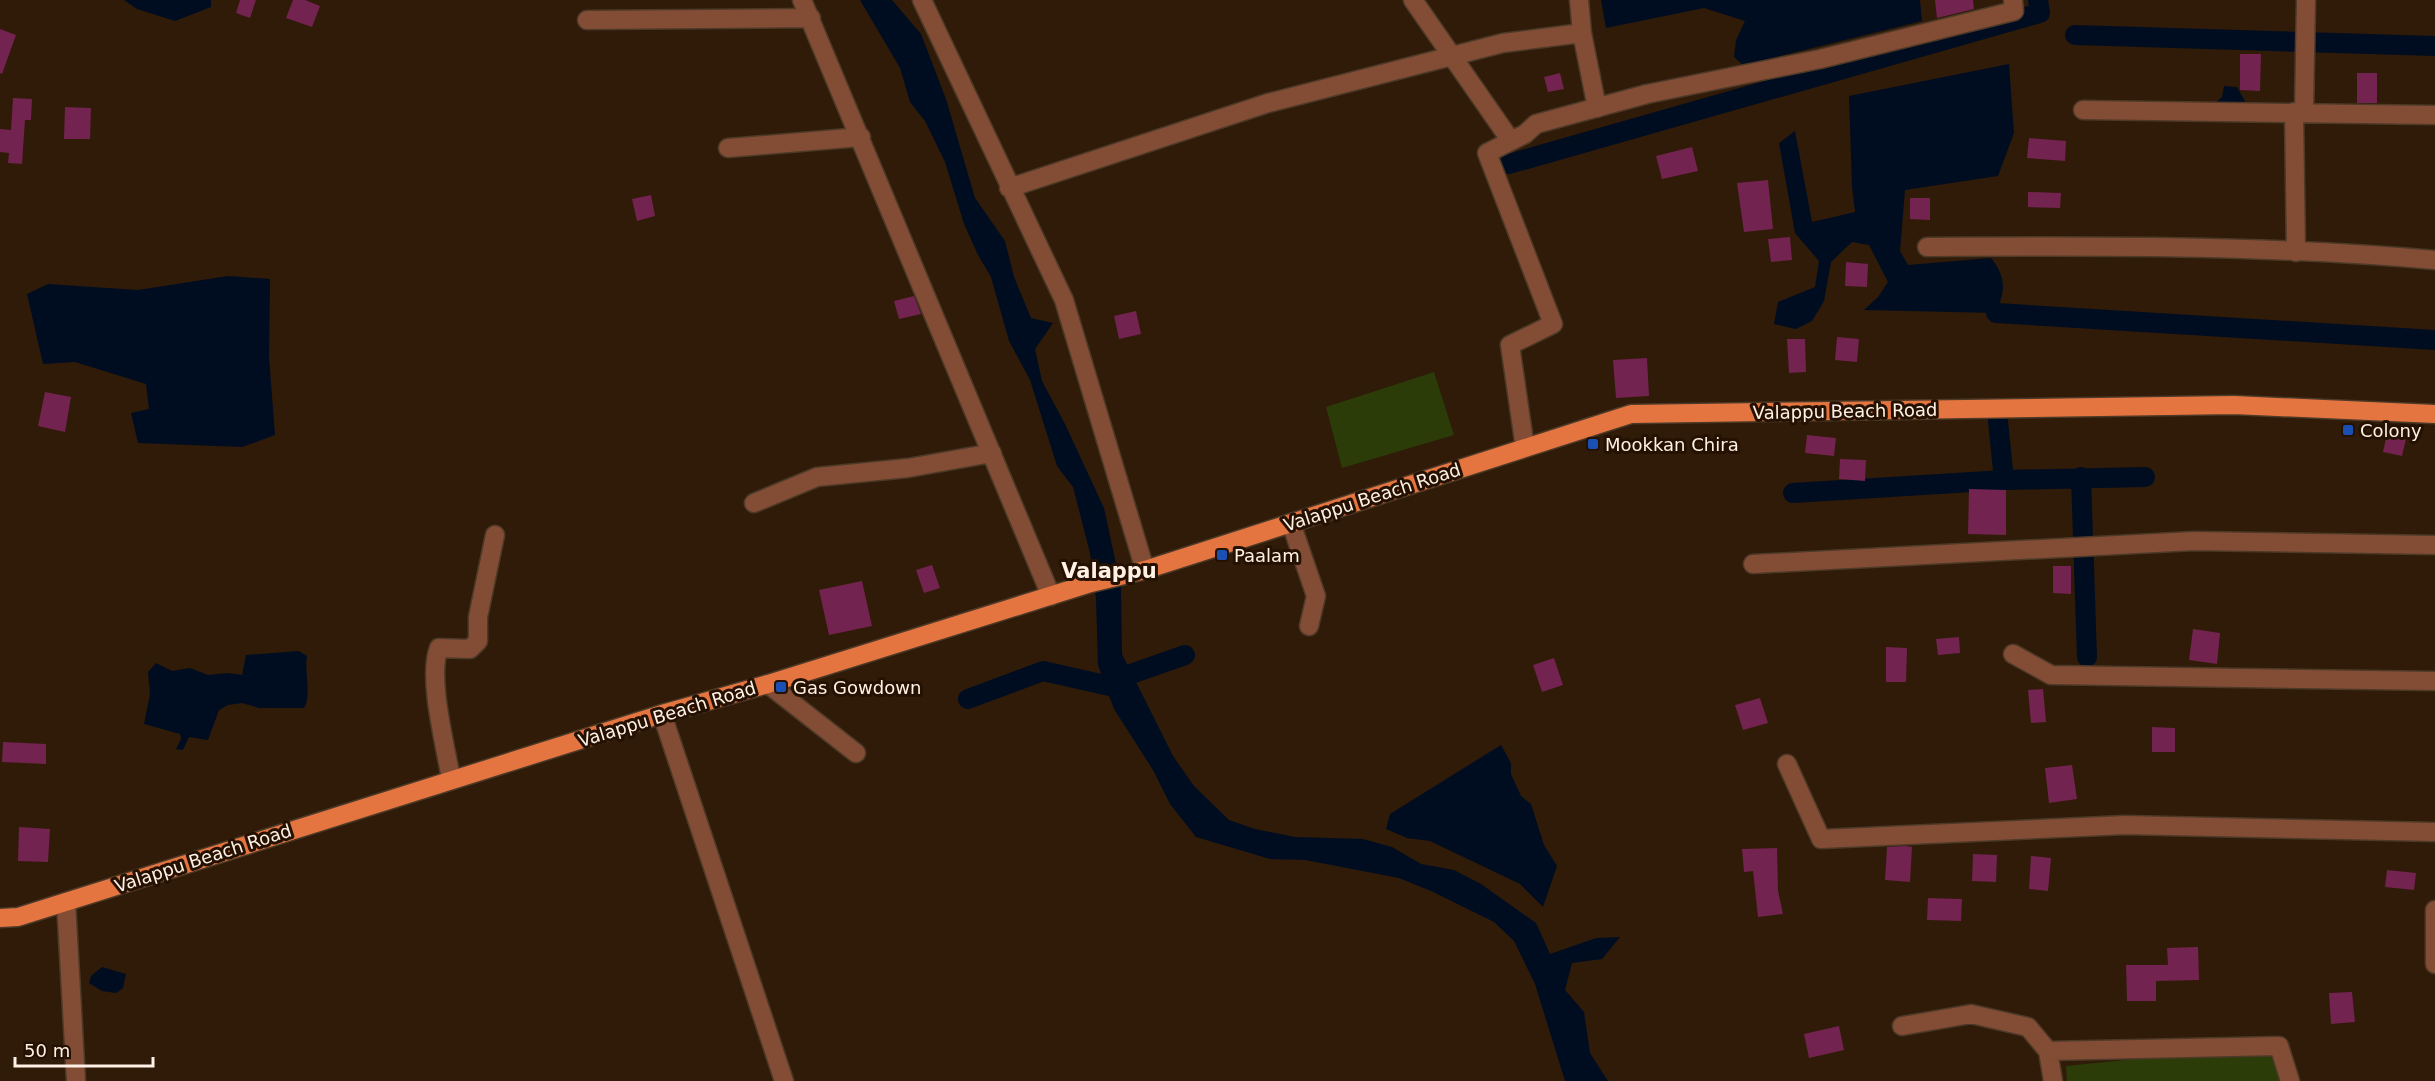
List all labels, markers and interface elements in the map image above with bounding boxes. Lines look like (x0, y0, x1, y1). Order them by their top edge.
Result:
street label: Valappu Beach Road (1753, 399, 1937, 423)
place label: Colony (2360, 420, 2422, 441)
marker: Colony (2341, 423, 2355, 437)
place label: Mookkan Chira (1605, 434, 1739, 455)
marker: Mookkan Chira (1586, 437, 1600, 451)
street label: Valappu Beach Road (1281, 458, 1463, 536)
place label: Paalam (1234, 545, 1300, 566)
marker: Paalam (1215, 548, 1229, 562)
district label: Valappu (1061, 559, 1157, 583)
street label: Valappu Beach Road (576, 677, 758, 751)
place label: Gas Gowdown (793, 677, 921, 698)
marker: Gas Gowdown (774, 680, 788, 694)
street label: Valappu Beach Road (112, 819, 294, 897)
scale bar (15, 1030, 153, 1068)
text: 50 m (24, 1040, 70, 1061)

